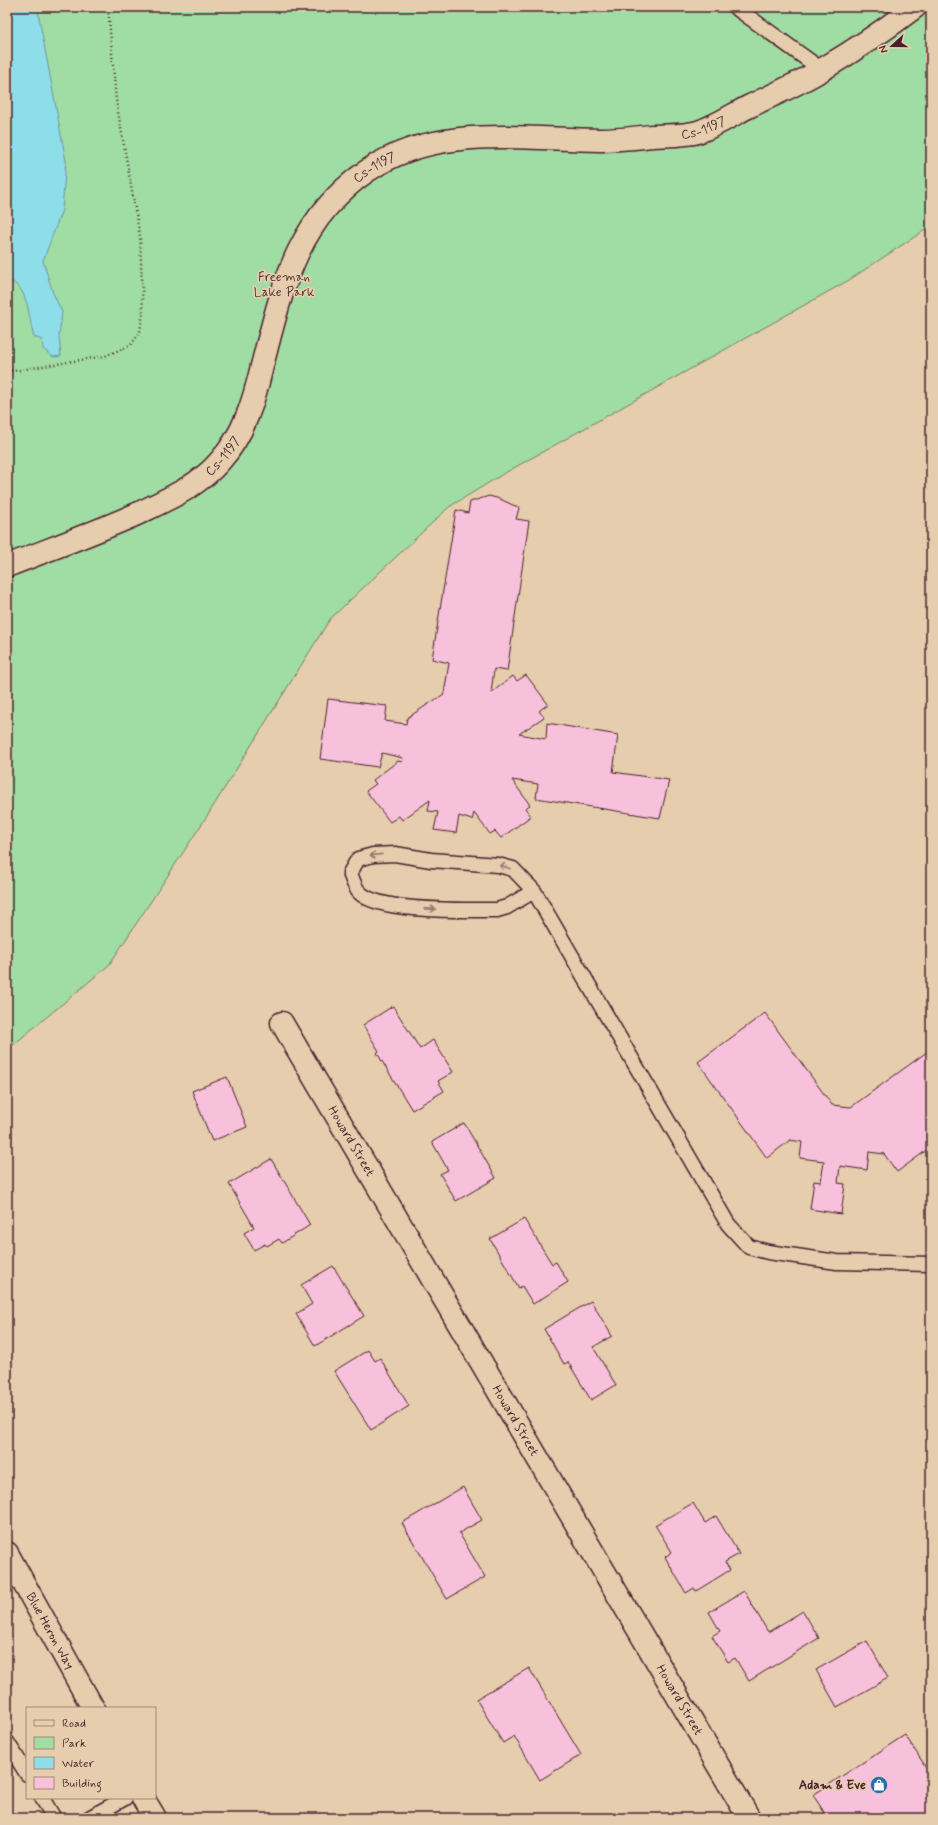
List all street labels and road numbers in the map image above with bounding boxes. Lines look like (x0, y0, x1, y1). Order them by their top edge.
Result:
street label: Cs-1197 (680, 112, 729, 143)
street label: Cs-1197 (350, 148, 399, 187)
street label: Cs-1197 (202, 433, 244, 480)
street label: Howard Street (324, 1103, 379, 1180)
street label: Howard Street (488, 1382, 543, 1459)
street label: Blue Heron Way (22, 1589, 78, 1672)
street label: Howard Street (652, 1661, 707, 1738)

